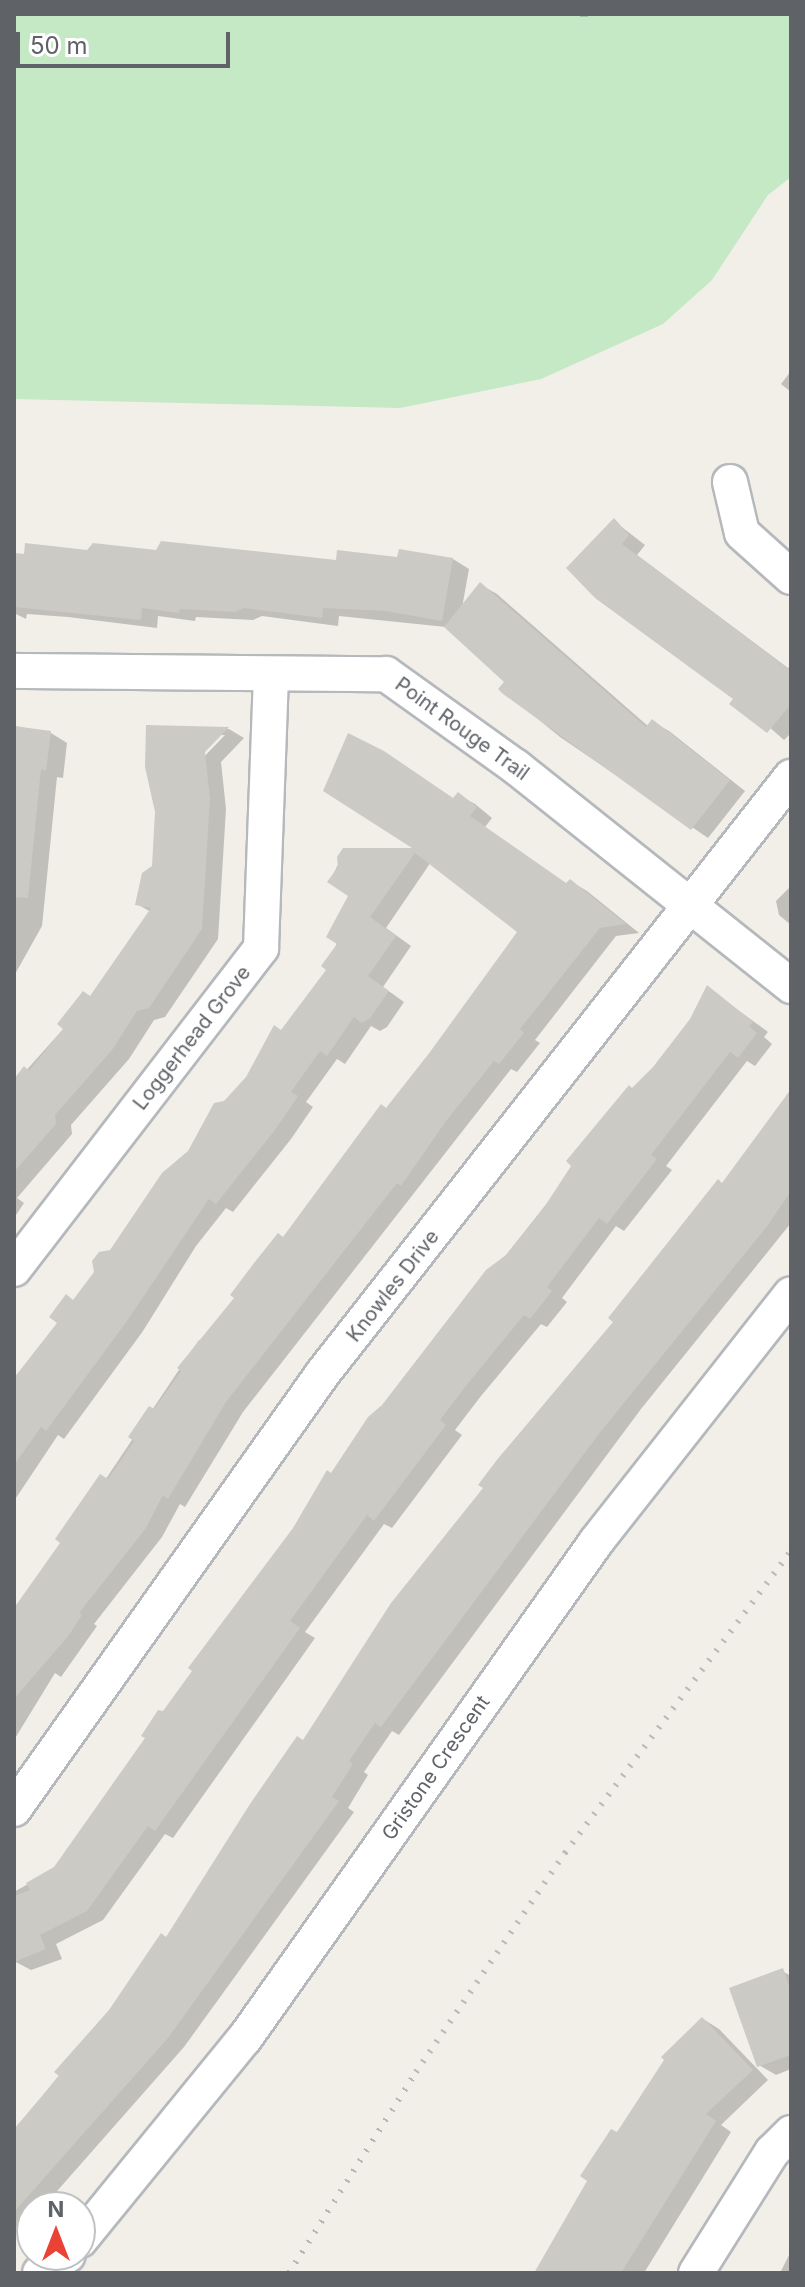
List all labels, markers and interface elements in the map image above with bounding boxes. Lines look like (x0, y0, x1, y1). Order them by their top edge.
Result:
scale bar (20, 16, 234, 66)
text: 50 m (30, 31, 88, 60)
street label: Point Rouge Trail (390, 672, 534, 786)
street label: Loggerhead Grove (128, 961, 256, 1115)
street label: Knowles Drive (342, 1225, 444, 1347)
street label: Gristone Crescent (377, 1691, 495, 1845)
north arrow (16, 2191, 96, 2271)
text: N (48, 2196, 64, 2222)

